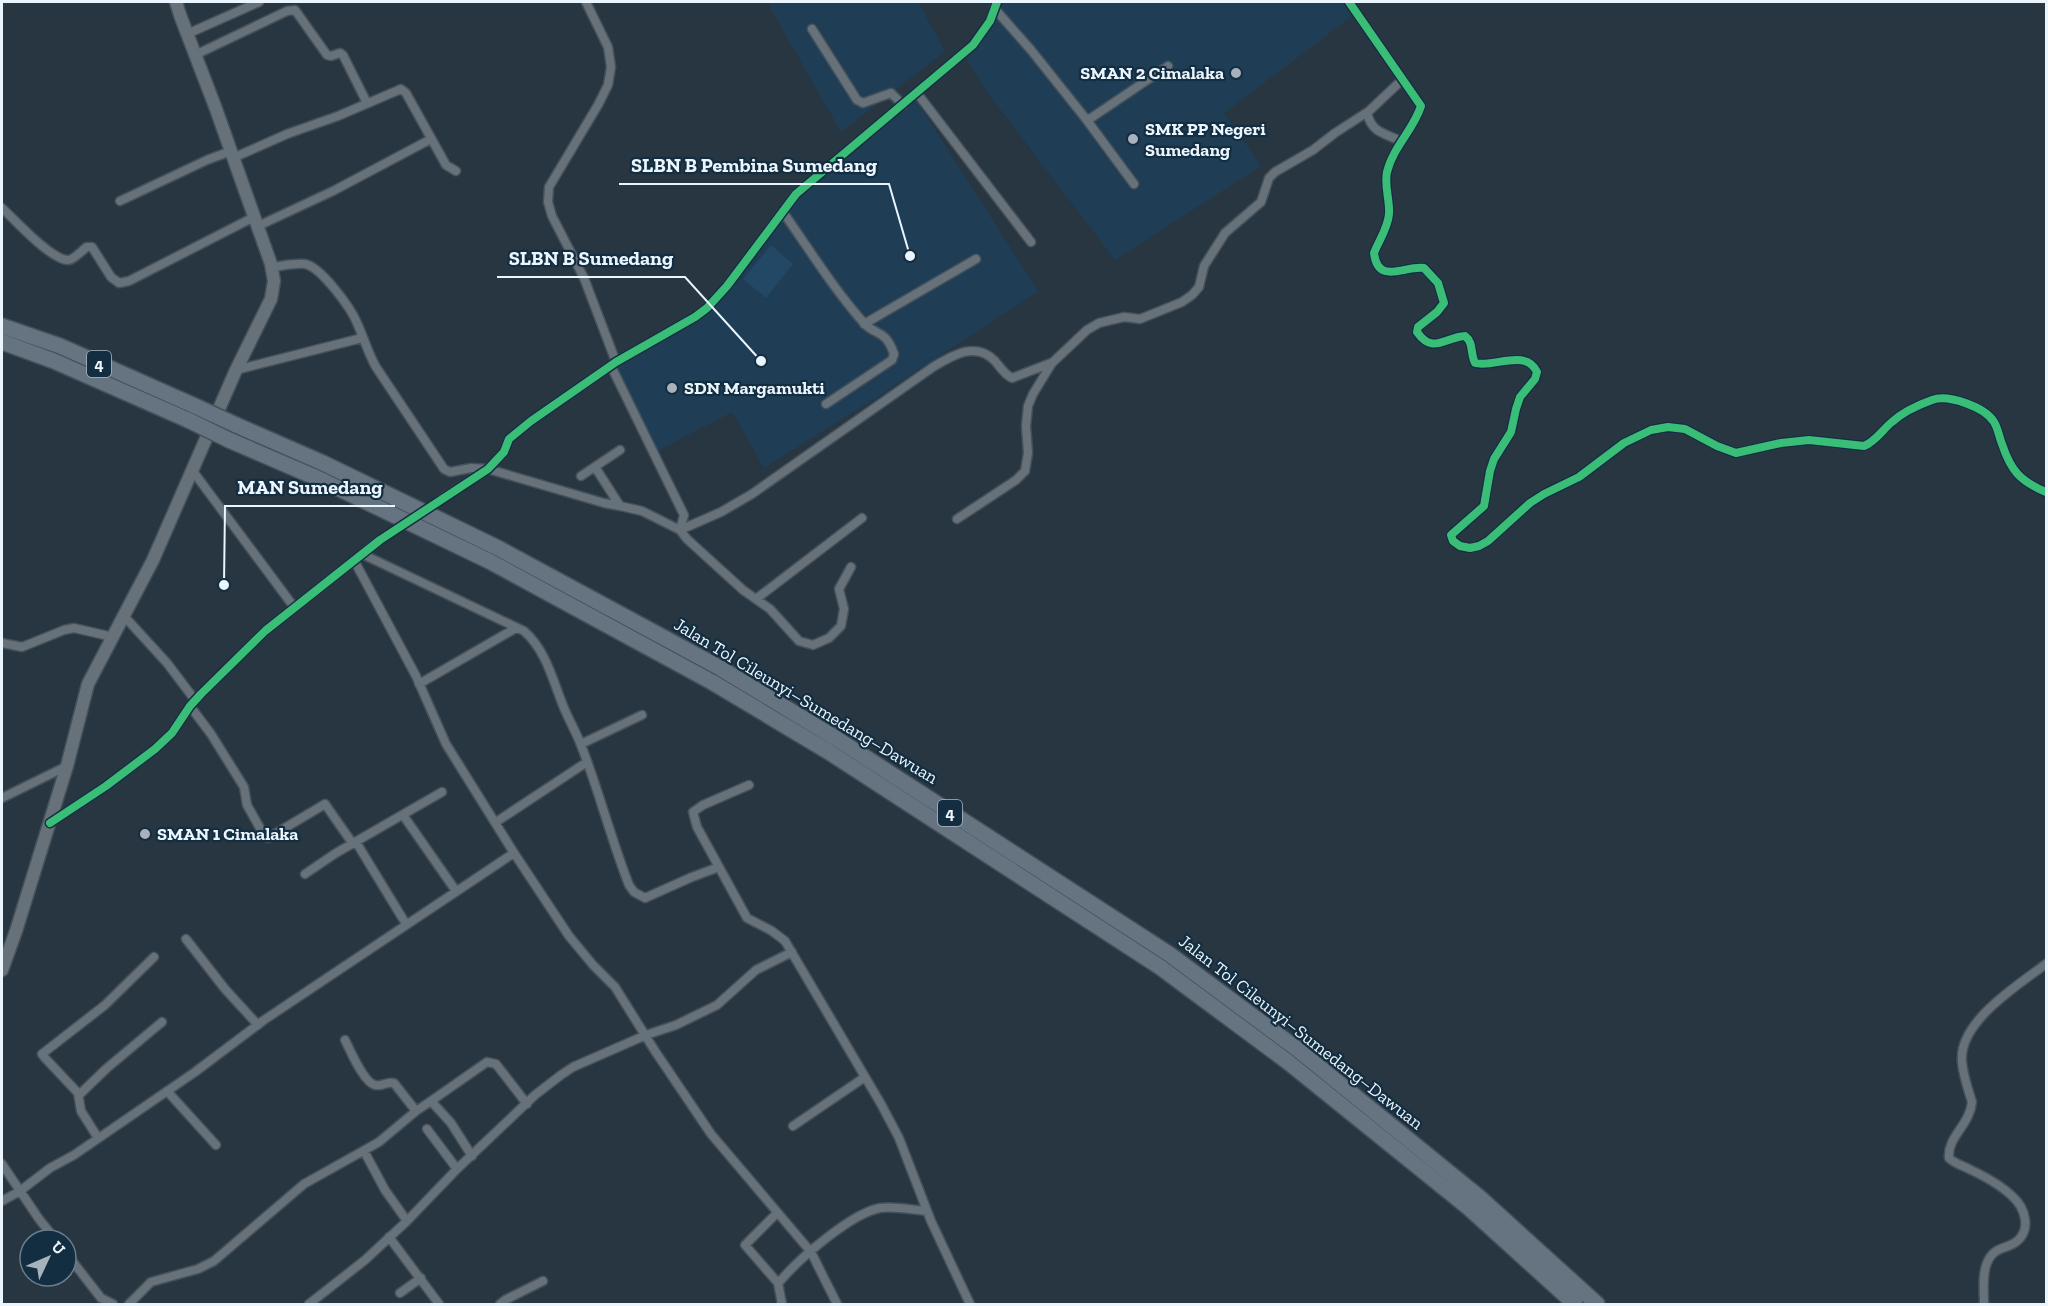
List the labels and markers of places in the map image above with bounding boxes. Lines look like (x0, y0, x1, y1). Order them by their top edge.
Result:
place label: SMAN 2 Cimalaka (1080, 62, 1224, 84)
marker: SMAN 2 Cimalaka (1229, 66, 1243, 80)
place label: SMK PP Negeri Sumedang (1145, 118, 1266, 161)
marker: SMK PP Negeri Sumedang (1126, 132, 1140, 146)
callout: SLBN B Pembina Sumedang (619, 146, 889, 184)
callout: SLBN B Sumedang (497, 239, 685, 277)
place label: SDN Margamukti (684, 377, 825, 399)
marker: SDN Margamukti (665, 381, 679, 395)
callout: MAN Sumedang (225, 468, 395, 506)
place label: SMAN 1 Cimalaka (157, 823, 298, 845)
marker: SMAN 1 Cimalaka (138, 827, 152, 841)

